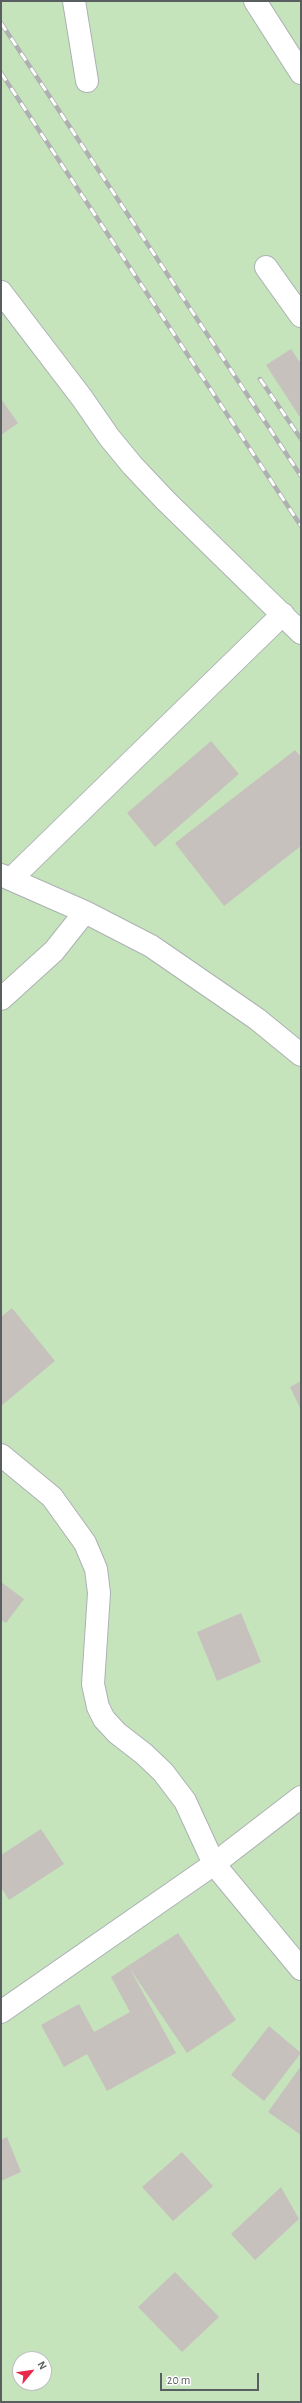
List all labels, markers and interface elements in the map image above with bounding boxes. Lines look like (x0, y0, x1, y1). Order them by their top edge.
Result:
north arrow (12, 2351, 52, 2391)
text: N (35, 2359, 49, 2371)
scale bar (162, 2365, 261, 2391)
text: 20 m (167, 2374, 190, 2386)

